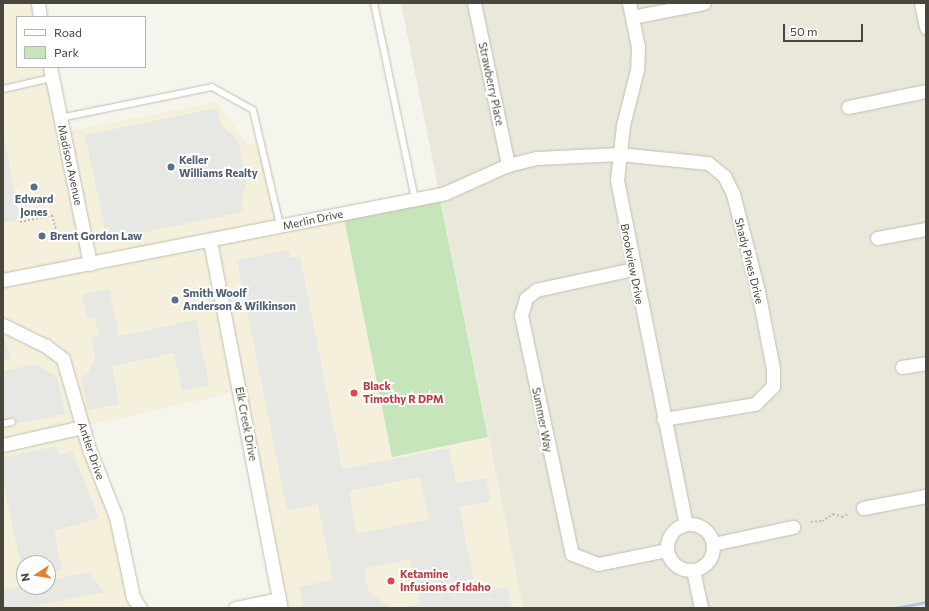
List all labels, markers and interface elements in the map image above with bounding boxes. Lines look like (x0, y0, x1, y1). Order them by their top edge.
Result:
legend (16, 16, 146, 68)
scale bar (785, 16, 865, 42)
text: 50 m (790, 24, 818, 38)
text: Road (54, 25, 82, 39)
street label: Strawberry Place (476, 41, 506, 127)
text: Park (54, 45, 79, 59)
street label: Madison Avenue (55, 124, 85, 206)
place label: Keller Williams Realty (179, 154, 258, 180)
marker: Keller Williams Realty (166, 162, 176, 172)
marker: Edward Jones (29, 182, 39, 192)
place label: Edward Jones (15, 193, 53, 219)
street label: Merlin Drive (282, 207, 344, 233)
street label: Shady Pines Drive (732, 217, 766, 305)
street label: Brookview Drive (618, 222, 646, 306)
place label: Brent Gordon Law (50, 229, 142, 243)
marker: Brent Gordon Law (37, 231, 47, 241)
place label: Smith Woolf Anderson & Wilkinson (183, 287, 296, 313)
marker: Smith Woolf Anderson & Wilkinson (170, 295, 180, 305)
place label: Black Timothy R DPM (363, 380, 444, 406)
street label: Elk Creek Drive (232, 386, 260, 462)
street label: Summer Way (529, 386, 555, 454)
marker: Black Timothy R DPM (348, 387, 360, 399)
street label: Antler Drive (75, 420, 107, 482)
north arrow (16, 555, 56, 595)
place label: Ketamine Infusions of Idaho (400, 568, 491, 594)
text: N (18, 572, 32, 583)
marker: Ketamine Infusions of Idaho (385, 575, 397, 587)

